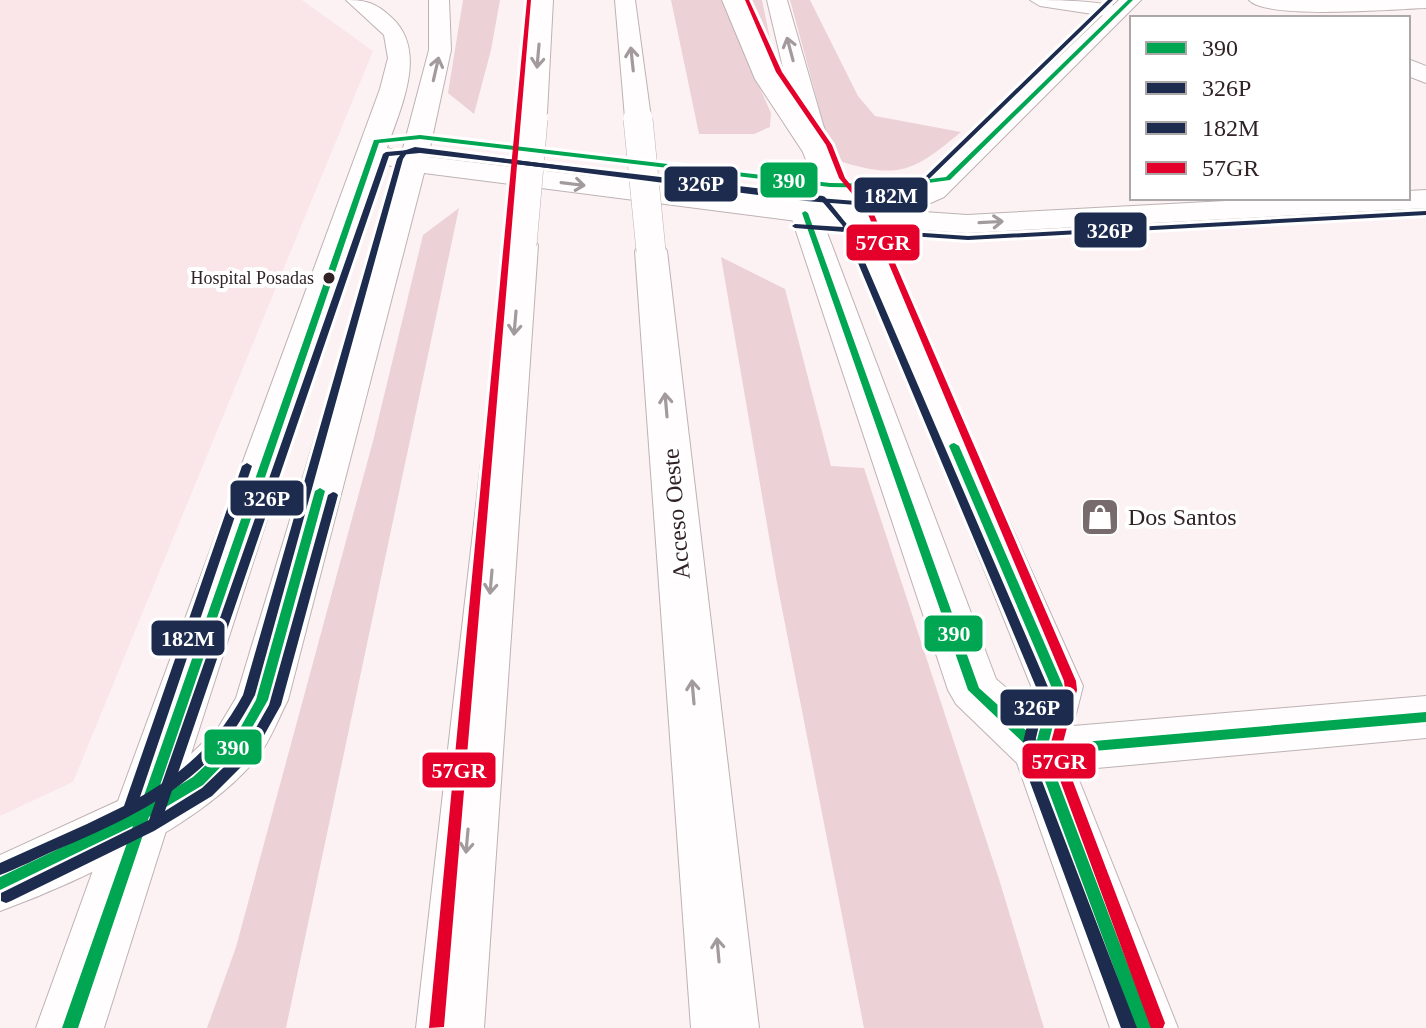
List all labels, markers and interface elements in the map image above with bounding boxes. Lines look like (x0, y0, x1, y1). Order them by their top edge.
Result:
legend (1130, 16, 1410, 200)
text: 390 (1202, 35, 1238, 61)
one-way arrow (782, 37, 797, 63)
one-way arrow (531, 42, 546, 69)
one-way arrow (624, 46, 639, 73)
one-way arrow (429, 57, 444, 82)
text: 326P (1202, 75, 1251, 101)
text: 182M (1202, 115, 1259, 141)
text: 57GR (1202, 155, 1259, 181)
line badge: 390 (759, 161, 819, 199)
line badge: 326P (663, 165, 739, 203)
text: 390 (773, 168, 806, 193)
text: 326P (678, 171, 724, 196)
line badge: 182M (853, 176, 929, 214)
one-way arrow (560, 177, 586, 192)
text: 182M (864, 183, 918, 208)
line badge: 326P (1073, 211, 1148, 249)
one-way arrow (977, 215, 1004, 230)
text: 326P (1087, 218, 1133, 243)
line badge: 57GR (845, 223, 921, 262)
text: 57GR (856, 230, 912, 255)
place label: Hospital Posadas (191, 268, 314, 288)
marker: Hospital Posadas (321, 270, 337, 286)
one-way arrow (507, 309, 522, 336)
one-way arrow (658, 392, 673, 419)
street label: Acceso Oeste (657, 447, 695, 581)
line badge: 326P (229, 479, 305, 517)
text: 326P (244, 486, 290, 511)
shop icon: Dos Santos (1079, 496, 1121, 538)
place label: Dos Santos (1128, 504, 1237, 530)
one-way arrow (483, 568, 498, 595)
line badge: 390 (923, 614, 984, 653)
line badge: 182M (150, 619, 226, 657)
text: 390 (938, 621, 971, 646)
text: 182M (161, 626, 215, 651)
one-way arrow (685, 679, 700, 705)
line badge: 326P (999, 688, 1075, 727)
text: 326P (1014, 695, 1060, 720)
line badge: 390 (203, 728, 263, 766)
text: 390 (217, 735, 250, 760)
line badge: 57GR (1021, 742, 1097, 780)
text: 57GR (1032, 749, 1088, 774)
line badge: 57GR (421, 751, 497, 789)
text: 57GR (432, 758, 488, 783)
one-way arrow (460, 827, 475, 854)
one-way arrow (710, 937, 725, 964)

